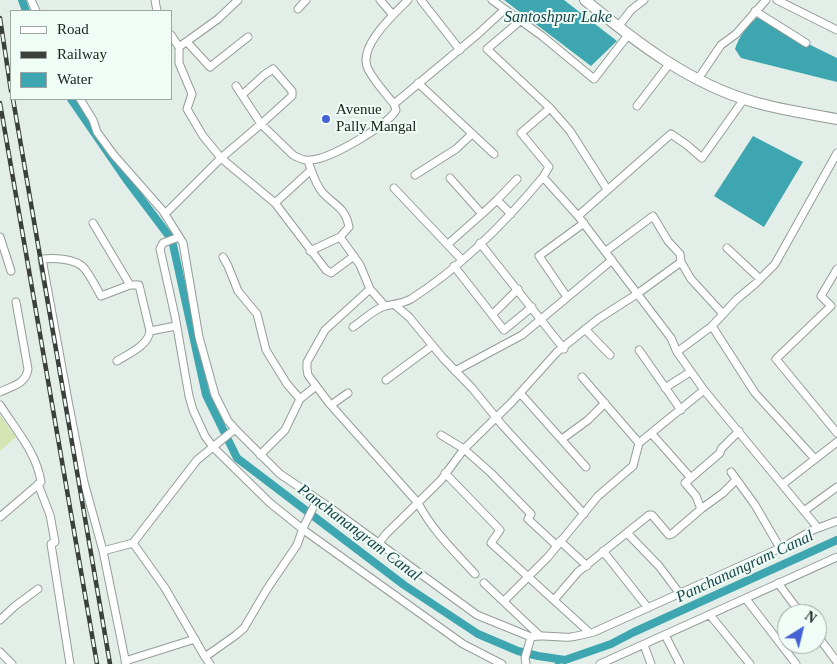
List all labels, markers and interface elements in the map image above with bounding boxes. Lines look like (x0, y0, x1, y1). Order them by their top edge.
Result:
water label: Santoshpur Lake (504, 8, 612, 28)
legend (10, 10, 172, 100)
text: Road (57, 21, 89, 37)
text: Railway (57, 46, 107, 62)
text: Water (57, 71, 92, 87)
place label: Avenue Pally Mangal (336, 101, 416, 136)
marker: Avenue Pally Mangal (320, 113, 332, 125)
water label: Panchanangram Canal (293, 480, 425, 586)
water label: Panchanangram Canal (673, 527, 817, 607)
north arrow (777, 604, 827, 654)
text: N (802, 608, 819, 626)

